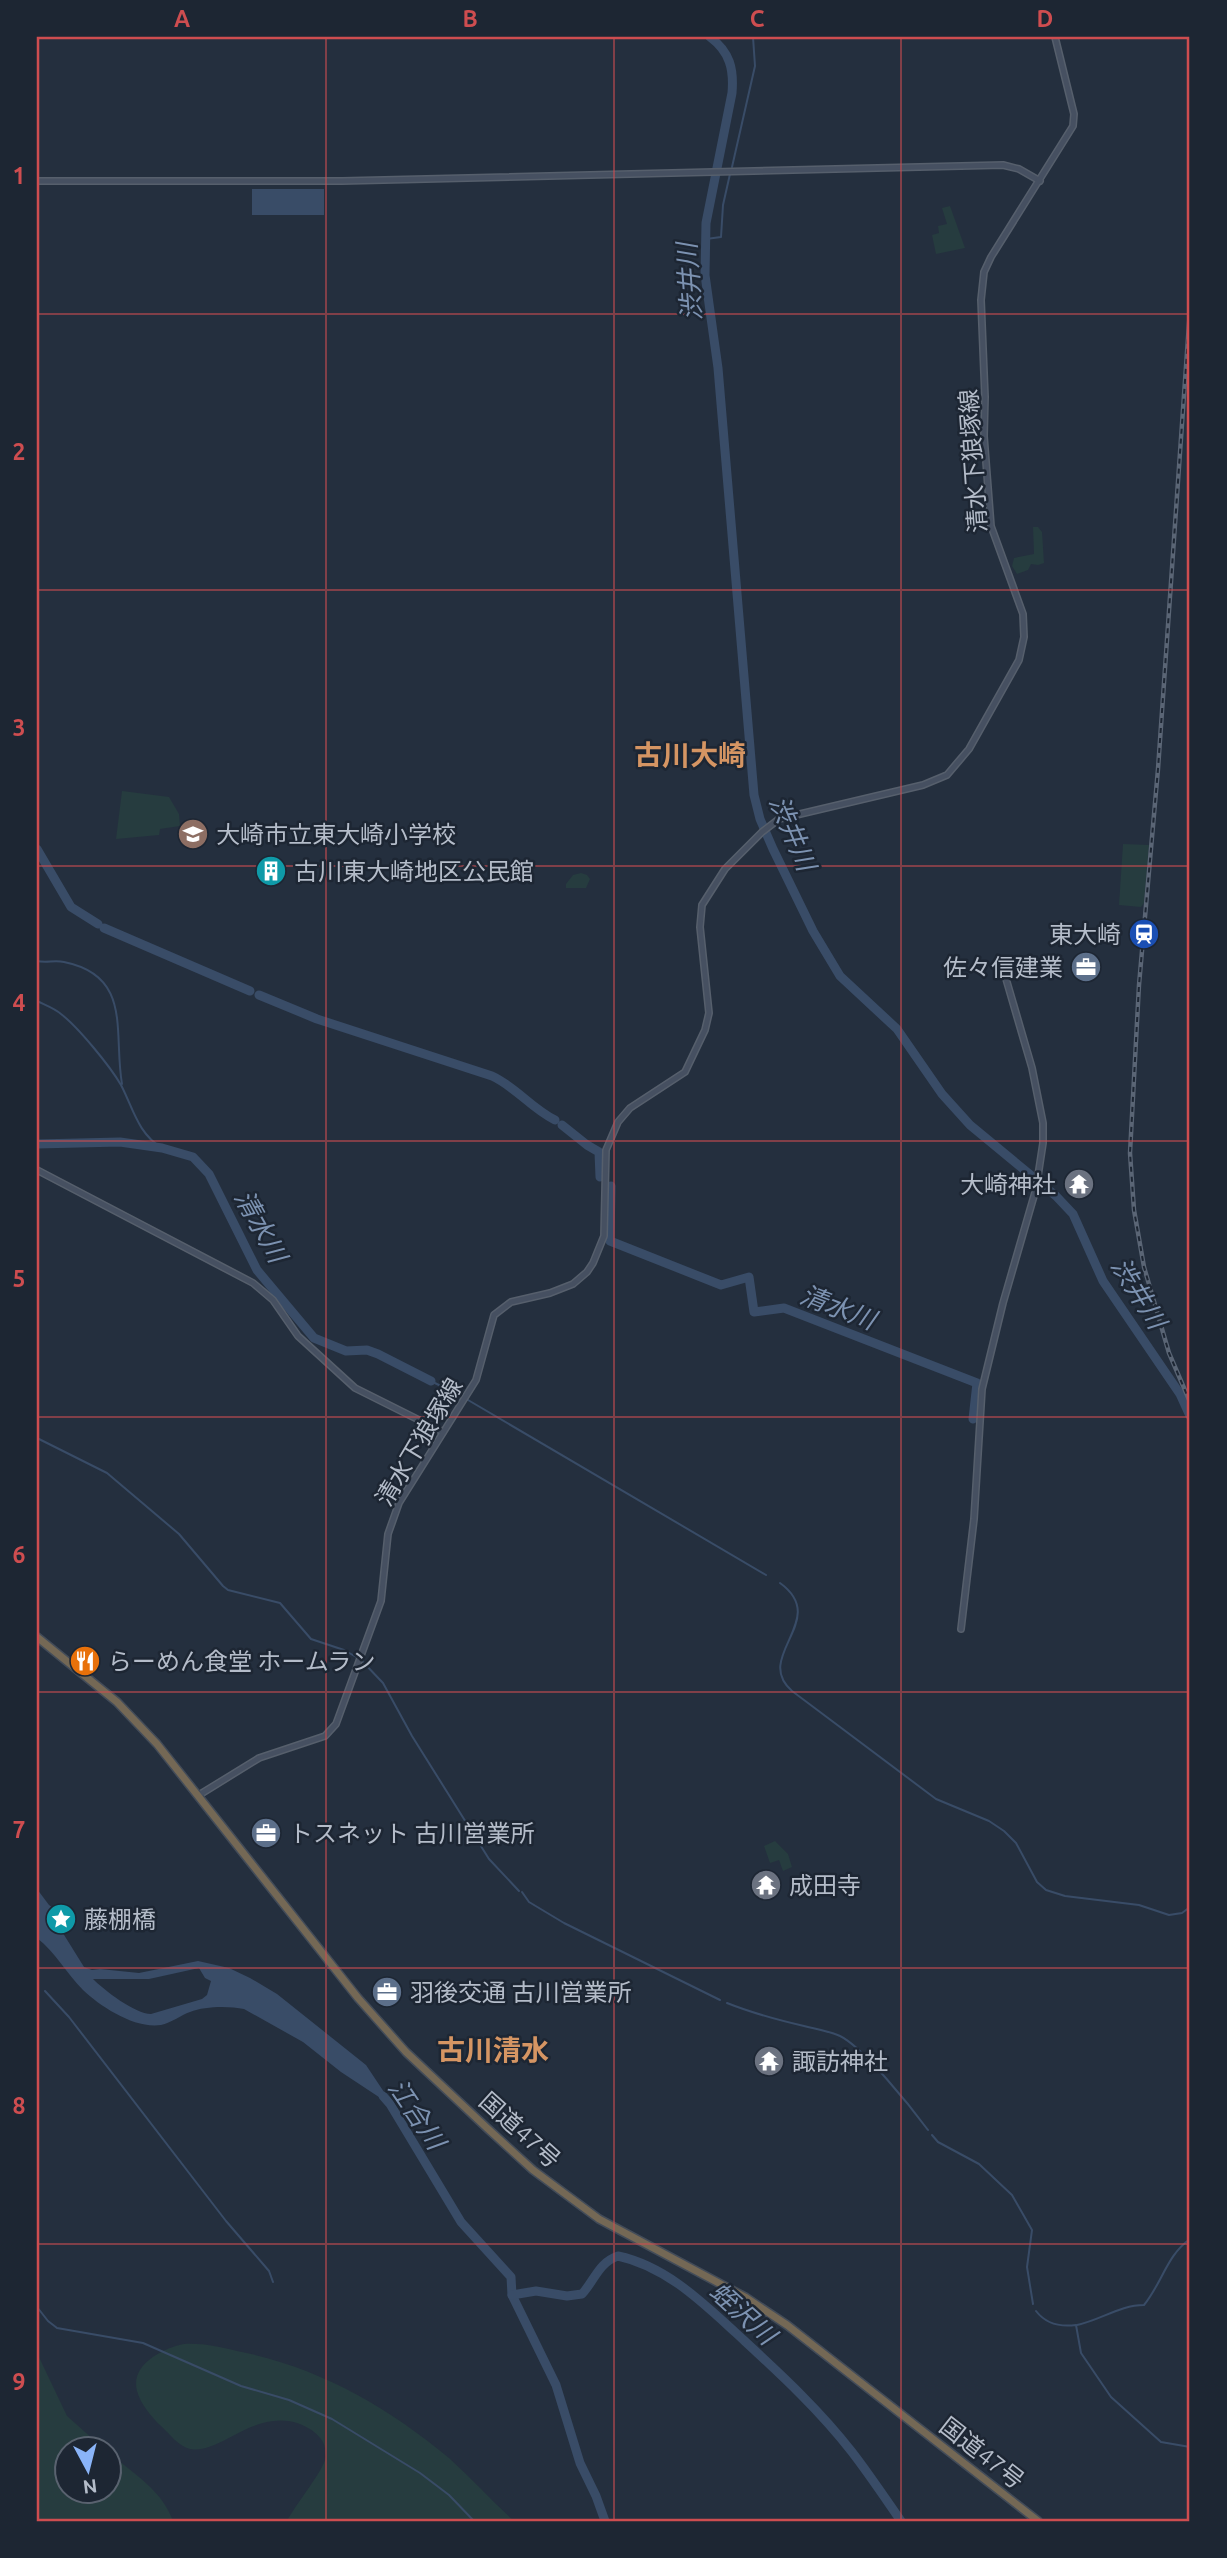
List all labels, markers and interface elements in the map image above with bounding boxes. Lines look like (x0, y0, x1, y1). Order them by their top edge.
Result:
text: A (174, 6, 190, 31)
text: B (462, 6, 478, 31)
text: C (750, 6, 765, 31)
text: D (1037, 6, 1053, 31)
text: 1 (13, 163, 25, 188)
water label: 渋井川 (672, 239, 706, 322)
street label: 清水下狼塚線 (955, 388, 991, 534)
text: 2 (13, 439, 25, 464)
text: 3 (13, 715, 25, 740)
district label: 古川大崎 (634, 739, 746, 770)
water label: 渋井川 (764, 791, 823, 877)
school or university icon: 大崎市立東大崎小学校 (176, 817, 210, 851)
place label: 大崎市立東大崎小学校 (216, 821, 456, 848)
building icon: 古川東大崎地区公民館 (254, 854, 288, 888)
place label: 古川東大崎地区公民館 (294, 858, 534, 885)
station icon: 東大崎 (1127, 917, 1161, 951)
place label: 東大崎 (1049, 921, 1121, 948)
office icon: 佐々信建業 (1069, 950, 1103, 984)
place label: 佐々信建業 (943, 954, 1063, 981)
text: 4 (13, 990, 26, 1015)
temple icon: 大崎神社 (1062, 1167, 1096, 1201)
place label: 大崎神社 (960, 1171, 1056, 1198)
water label: 清水川 (229, 1185, 294, 1270)
water label: 渋井川 (1106, 1252, 1174, 1336)
text: 5 (13, 1266, 25, 1291)
water label: 清水川 (796, 1279, 882, 1336)
street label: 清水下狼塚線 (370, 1373, 468, 1511)
text: 6 (13, 1542, 26, 1567)
restaurant icon: らーめん食堂 ホームラン (68, 1644, 102, 1678)
place label: らーめん食堂 ホームラン (108, 1648, 376, 1675)
office icon: トスネット 古川営業所 (249, 1816, 283, 1850)
text: 7 (13, 1817, 25, 1842)
place label: トスネット 古川営業所 (289, 1820, 535, 1847)
temple icon: 成田寺 (749, 1868, 783, 1902)
place label: 成田寺 (789, 1872, 861, 1899)
place icon: 藤棚橋 (44, 1902, 78, 1936)
place label: 藤棚橋 (84, 1906, 156, 1933)
office icon: 羽後交通 古川営業所 (370, 1975, 404, 2009)
place label: 羽後交通 古川営業所 (410, 1979, 632, 2006)
district label: 古川清水 (437, 2034, 549, 2065)
temple icon: 諏訪神社 (752, 2044, 786, 2078)
place label: 諏訪神社 (792, 2048, 888, 2075)
water label: 江合川 (383, 2074, 453, 2157)
street label: 国道47号 (474, 2087, 566, 2173)
text: 8 (13, 2093, 25, 2118)
water label: 蛭沢川 (704, 2276, 784, 2352)
text: 9 (13, 2369, 25, 2394)
street label: 国道47号 (935, 2412, 1029, 2494)
north arrow (52, 2436, 122, 2506)
text: N (82, 2475, 98, 2499)

